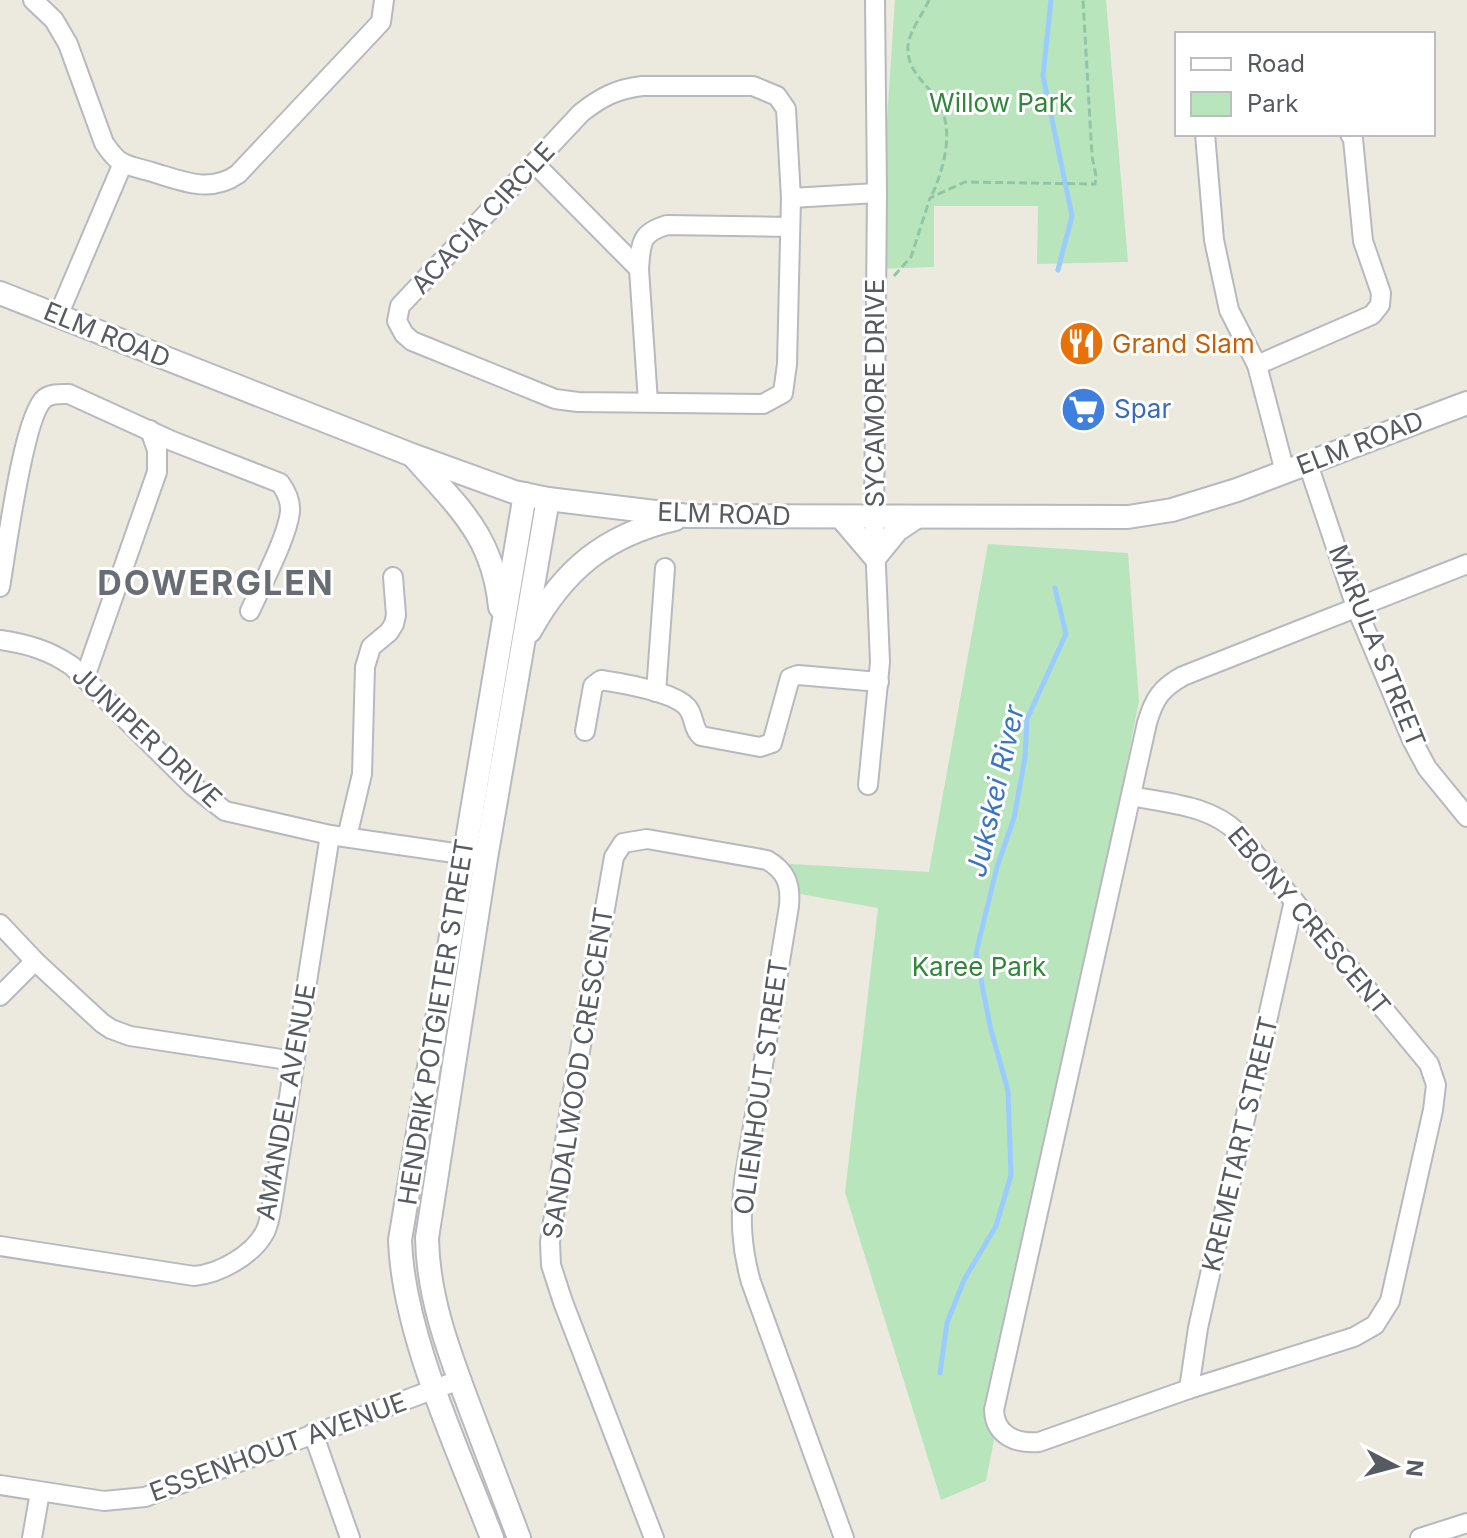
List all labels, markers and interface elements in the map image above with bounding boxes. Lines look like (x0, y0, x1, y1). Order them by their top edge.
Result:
legend (1175, 32, 1435, 136)
text: Road (1247, 49, 1305, 78)
park label: Willow Park (929, 87, 1073, 118)
text: Park (1247, 89, 1298, 118)
street label: ACACIA CIRCLE (405, 135, 561, 300)
street label: SYCAMORE DRIVE (859, 279, 890, 507)
street label: ELM ROAD (39, 295, 175, 374)
restaurant icon: Grand Slam (1057, 320, 1105, 368)
place label: Grand Slam (1112, 328, 1255, 359)
supermarket icon: Spar (1059, 385, 1107, 433)
place label: Spar (1114, 393, 1171, 424)
street label: ELM ROAD (1292, 404, 1428, 481)
street label: ELM ROAD (657, 496, 791, 531)
street label: MARULA STREET (1323, 540, 1432, 752)
district label: DOWERGLEN (97, 562, 335, 603)
street label: JUNIPER DRIVE (66, 659, 229, 814)
water label: Jukskei River (959, 701, 1032, 880)
street label: EBONY CRESCENT (1222, 820, 1397, 1021)
street label: HENDRIK POTGIETER STREET (391, 837, 480, 1207)
street label: SANDALWOOD CRESCENT (536, 905, 619, 1241)
park label: Karee Park (912, 951, 1046, 982)
street label: OLIENHOUT STREET (727, 957, 794, 1217)
street label: AMANDEL AVENUE (249, 981, 322, 1223)
street label: KREMETART STREET (1195, 1013, 1284, 1274)
street label: ESSENHOUT AVENUE (145, 1386, 411, 1507)
north arrow (1355, 1426, 1435, 1506)
text: N (1401, 1458, 1429, 1478)

